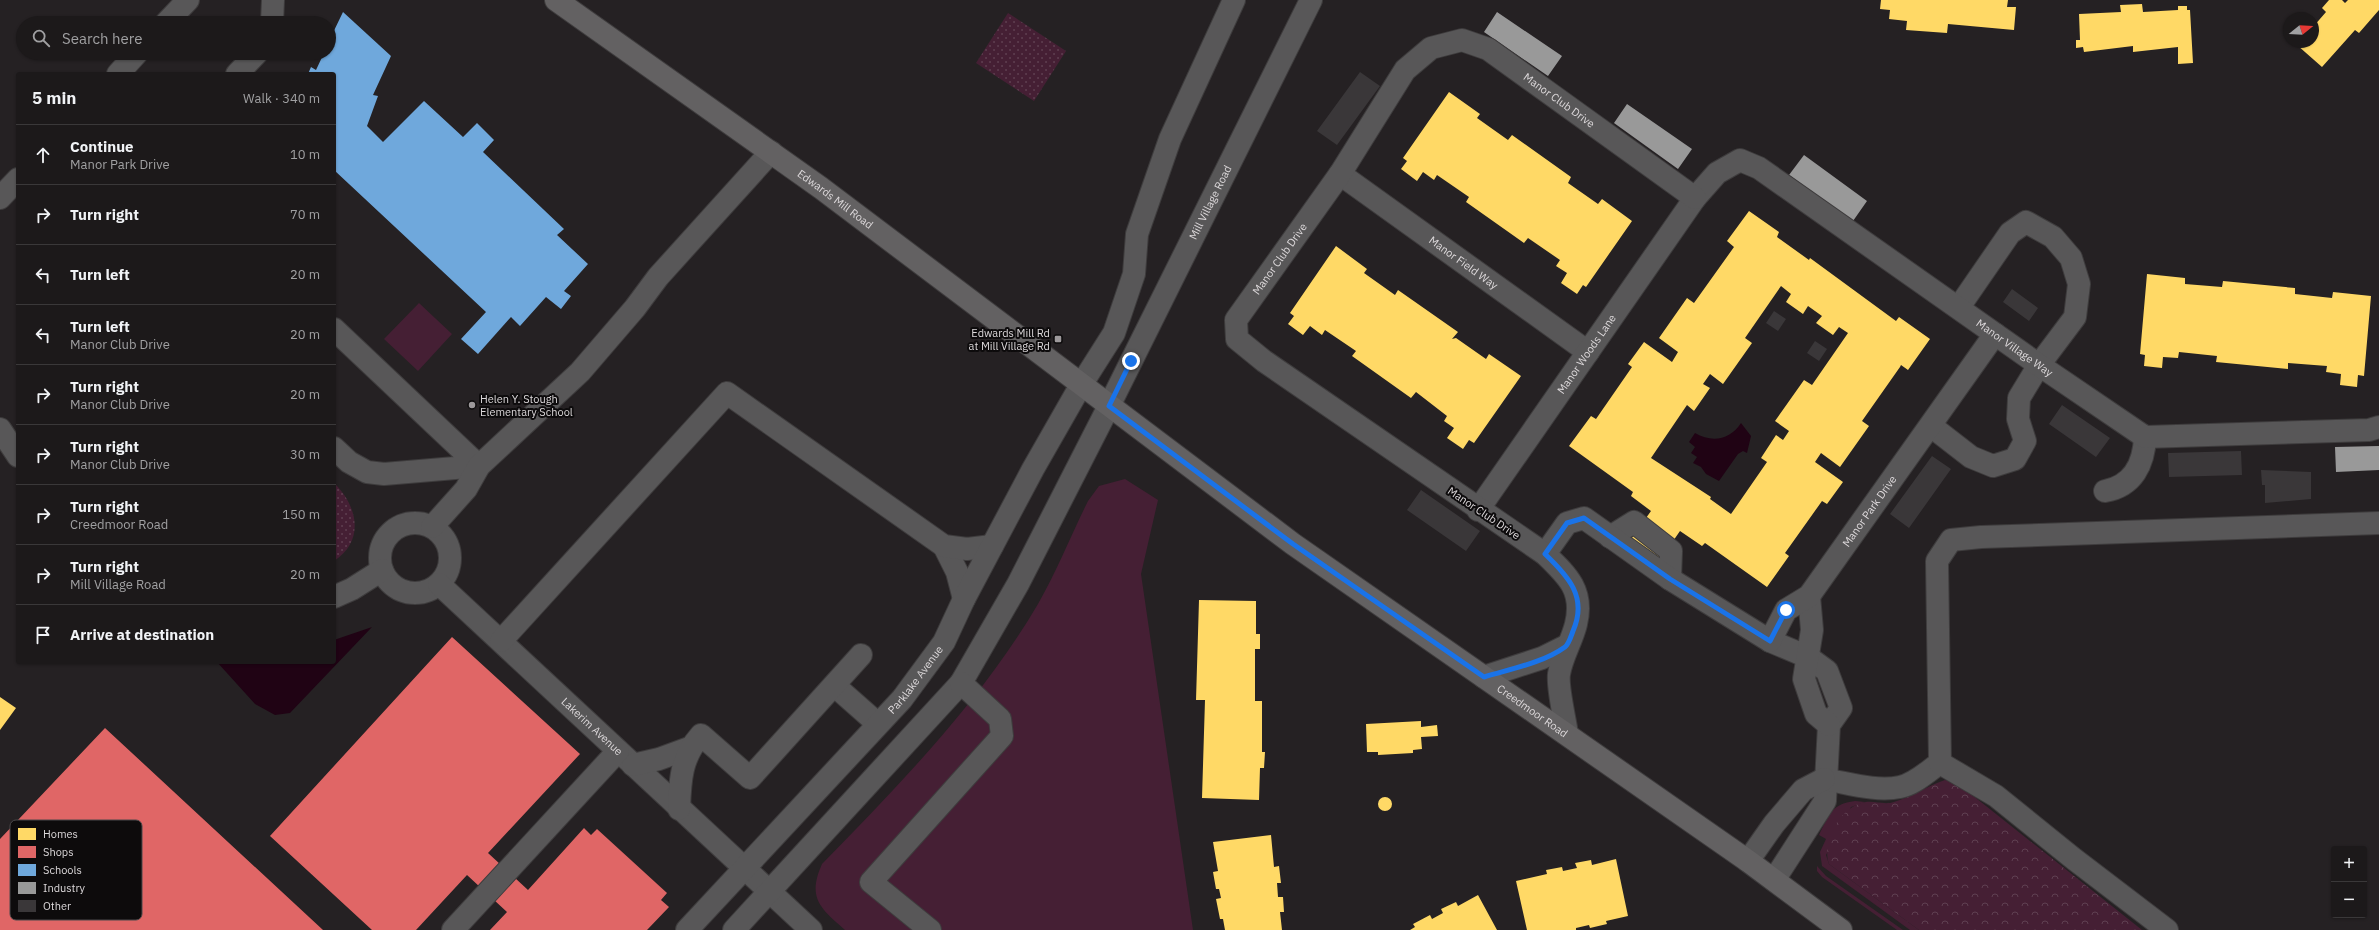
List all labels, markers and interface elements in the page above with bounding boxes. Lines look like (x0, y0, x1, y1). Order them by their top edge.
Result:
north arrow (2283, 12, 2319, 48)
search box (16, 16, 336, 60)
icon: search (30, 27, 52, 49)
text: Search here (62, 29, 142, 48)
street label: Manor Club Drive (1521, 70, 1598, 131)
text: 5 min (32, 87, 76, 109)
text: Walk · 340 m (243, 90, 320, 107)
text: Continue (70, 137, 134, 156)
icon: ahead (32, 144, 54, 166)
text: 10 m (290, 146, 320, 163)
text: Manor Park Drive (70, 156, 170, 173)
street label: Mill Village Road (1186, 163, 1235, 242)
street label: Edwards Mill Road (795, 166, 876, 232)
icon: right (32, 204, 54, 226)
text: Turn right (70, 205, 139, 224)
text: 70 m (290, 206, 320, 223)
street label: Manor Club Drive (1249, 220, 1310, 297)
street label: Manor Field Way (1426, 233, 1501, 292)
icon: left (32, 264, 54, 286)
text: Turn left (70, 265, 130, 284)
text: 20 m (290, 266, 320, 283)
street label: Manor Woods Lane (1554, 311, 1619, 397)
street label: Manor Village Way (1974, 316, 2056, 380)
text: Turn left (70, 317, 130, 336)
icon: left (32, 324, 54, 346)
text: 20 m (290, 326, 320, 343)
place label: Edwards Mill Rd at Mill Village Rd (969, 326, 1050, 353)
marker: Edwards Mill Rd at Mill Village Rd (1053, 334, 1063, 344)
text: Manor Club Drive (70, 336, 170, 353)
route end (1122, 352, 1140, 370)
text: Turn right (70, 377, 139, 396)
icon: right (32, 384, 54, 406)
text: 20 m (290, 386, 320, 403)
place label: Helen Y. Stough Elementary School (480, 392, 573, 419)
text: Manor Club Drive (70, 396, 170, 413)
marker: Helen Y. Stough Elementary School (467, 400, 477, 410)
text: Turn right (70, 437, 139, 456)
icon: right (32, 444, 54, 466)
text: 30 m (290, 446, 320, 463)
text: Manor Club Drive (70, 456, 170, 473)
street label: Manor Park Drive (1839, 473, 1899, 549)
street label: Manor Club Drive (1445, 484, 1523, 542)
text: Turn right (70, 497, 139, 516)
icon: right (32, 504, 54, 526)
text: 150 m (282, 506, 320, 523)
text: Creedmoor Road (70, 516, 168, 533)
text: Turn right (70, 557, 139, 576)
icon: right (32, 564, 54, 586)
text: 20 m (290, 566, 320, 583)
text: Mill Village Road (70, 576, 166, 593)
route start (1777, 601, 1795, 619)
icon: arrive (32, 624, 54, 646)
text: Arrive at destination (70, 625, 214, 644)
street label: Parklake Avenue (885, 643, 946, 717)
street label: Creedmoor Road (1494, 681, 1571, 740)
street label: Lakerim Avenue (558, 694, 626, 758)
legend (10, 820, 142, 920)
text: Homes (43, 827, 78, 841)
text: Shops (43, 845, 74, 859)
map controls (2331, 846, 2367, 918)
button: + (2331, 846, 2367, 882)
text: Schools (43, 863, 82, 877)
text: Industry (43, 881, 86, 895)
button: − (2331, 882, 2367, 918)
text: Other (43, 899, 71, 913)

